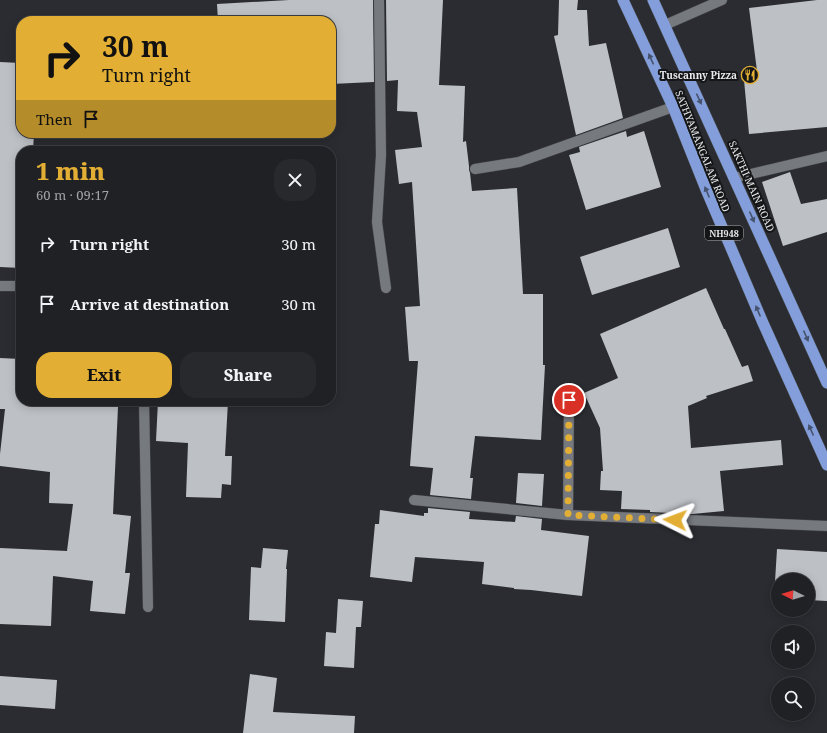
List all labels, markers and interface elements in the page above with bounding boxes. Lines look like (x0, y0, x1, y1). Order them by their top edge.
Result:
text: 30 m (102, 27, 169, 65)
icon: right (36, 32, 88, 84)
one-way arrow (648, 53, 654, 65)
text: Turn right (102, 63, 191, 87)
restaurant icon: Tuscanny Pizza (740, 65, 760, 85)
place label: Tuscanny Pizza (660, 68, 737, 82)
street label: SATHYAMANGALAM ROAD (672, 88, 734, 214)
one-way arrow (696, 94, 702, 105)
icon: arrive (80, 108, 102, 130)
text: Then (36, 109, 72, 129)
street label: SAKTHI MAIN ROAD (726, 138, 778, 234)
text: 1 min (36, 154, 105, 187)
button: close (274, 159, 316, 201)
one-way arrow (703, 185, 709, 197)
text: 60 m · 09:17 (36, 186, 109, 204)
one-way arrow (750, 212, 756, 224)
road number: NH948 (705, 226, 743, 240)
icon: right (36, 233, 58, 255)
text: Turn right (70, 234, 149, 254)
text: 30 m (281, 234, 316, 254)
icon: arrive (36, 293, 58, 315)
text: Arrive at destination (70, 294, 229, 314)
text: 30 m (281, 294, 316, 314)
one-way arrow (754, 305, 760, 317)
one-way arrow (803, 330, 809, 342)
button: Exit (36, 352, 172, 398)
button: Share (180, 352, 316, 398)
pin (552, 383, 586, 417)
icon: arrive (558, 389, 580, 411)
one-way arrow (808, 424, 814, 435)
position arrow (654, 499, 696, 541)
north arrow (771, 573, 815, 617)
map controls (771, 573, 815, 721)
button: sound (771, 625, 815, 669)
button: search (771, 677, 815, 721)

